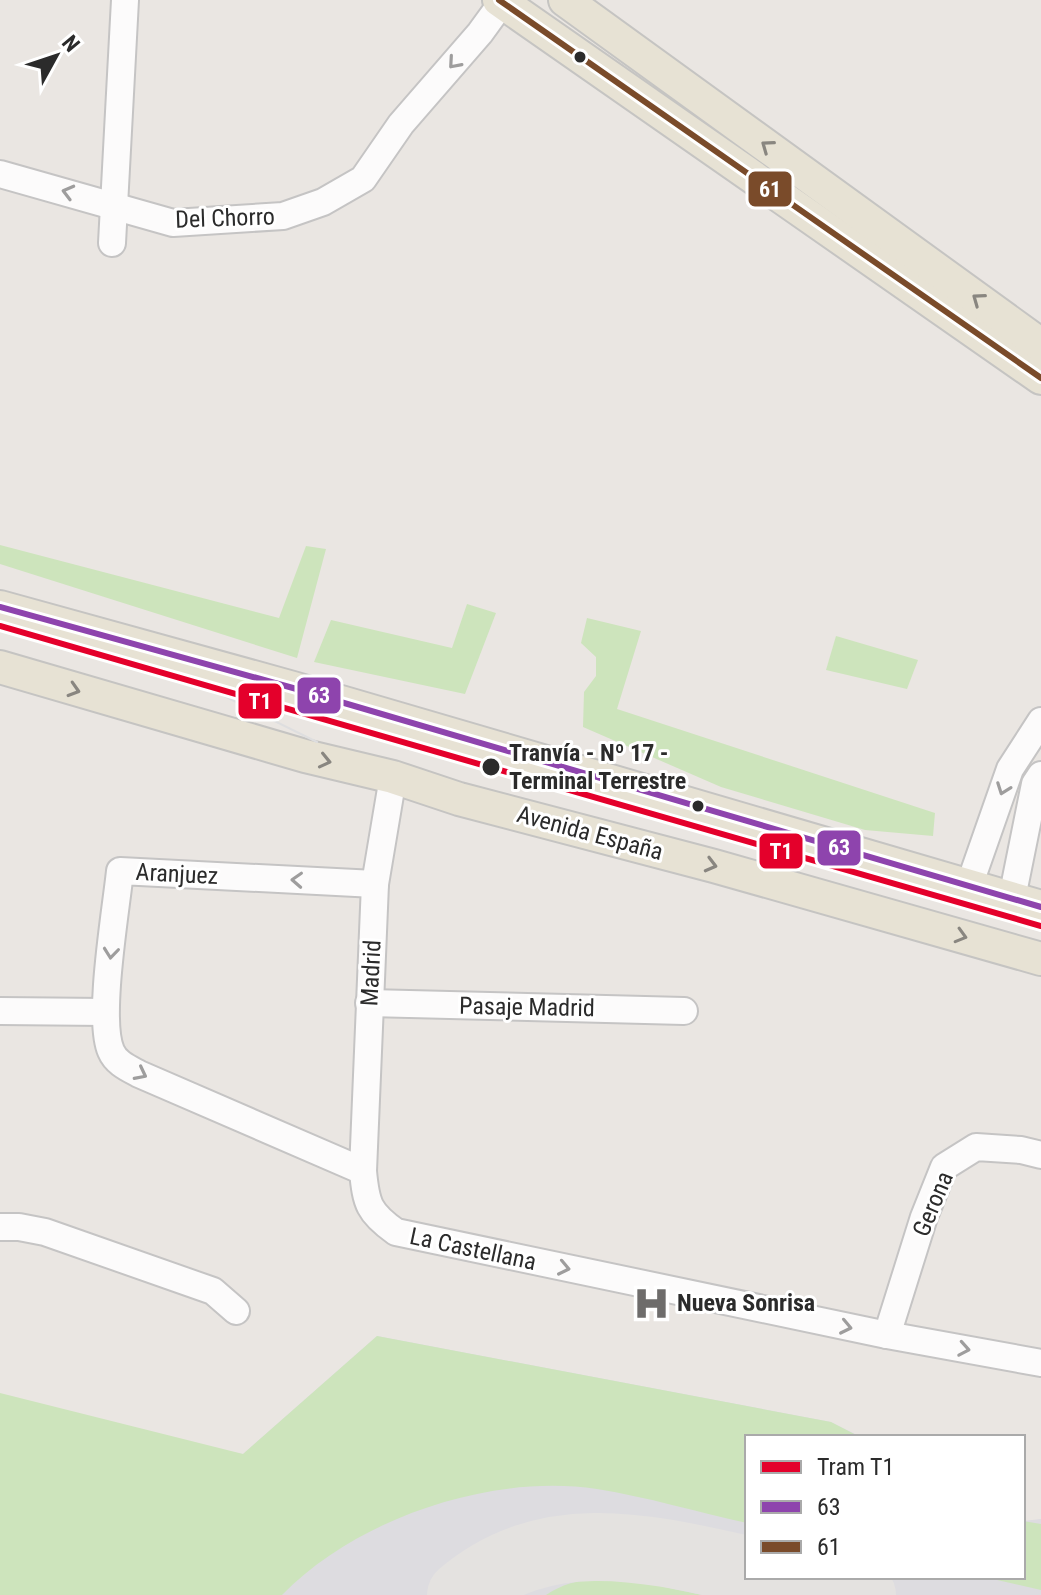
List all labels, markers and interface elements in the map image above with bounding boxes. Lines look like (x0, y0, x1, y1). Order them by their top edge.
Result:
north arrow (16, 16, 96, 96)
text: N (57, 30, 85, 57)
unlabelled marker (572, 49, 588, 65)
one-way arrow (449, 54, 464, 69)
one-way arrow (762, 142, 776, 156)
line badge: 61 (747, 170, 793, 208)
text: 61 (759, 177, 781, 202)
one-way arrow (61, 185, 75, 202)
street label: Del Chorro (175, 202, 275, 234)
one-way arrow (972, 294, 986, 309)
line badge: 63 (296, 676, 342, 715)
one-way arrow (67, 681, 81, 697)
line badge: T1 (237, 682, 283, 720)
text: 63 (308, 683, 330, 708)
text: T1 (248, 689, 272, 714)
place label: Tranvía - Nº 17 - Terminal Terrestre (509, 739, 686, 795)
one-way arrow (317, 752, 331, 769)
marker: Tranvía - Nº 17 - Terminal Terrestre (480, 756, 502, 778)
one-way arrow (996, 781, 1013, 795)
unlabelled marker (690, 798, 706, 814)
street label: Avenida España (514, 800, 666, 866)
line badge: 63 (816, 829, 862, 867)
line badge: T1 (758, 832, 804, 870)
text: 63 (828, 835, 850, 860)
text: T1 (769, 839, 793, 864)
one-way arrow (703, 856, 717, 872)
street label: Aranjuez (135, 858, 219, 890)
one-way arrow (290, 871, 303, 888)
one-way arrow (953, 927, 967, 943)
street label: Madrid (355, 939, 387, 1007)
one-way arrow (103, 947, 120, 960)
street label: Pasaje Madrid (459, 992, 595, 1022)
one-way arrow (132, 1064, 147, 1079)
street label: Gerona (907, 1167, 959, 1241)
street label: La Castellana (407, 1222, 539, 1276)
one-way arrow (557, 1259, 570, 1276)
hospital icon: Nueva Sonrisa (632, 1284, 670, 1322)
place label: Nueva Sonrisa (677, 1289, 815, 1317)
one-way arrow (839, 1318, 852, 1335)
one-way arrow (957, 1340, 971, 1357)
legend (745, 1435, 1025, 1579)
text: Tram T1 (817, 1453, 894, 1481)
text: 63 (817, 1493, 841, 1521)
text: 61 (817, 1533, 841, 1561)

